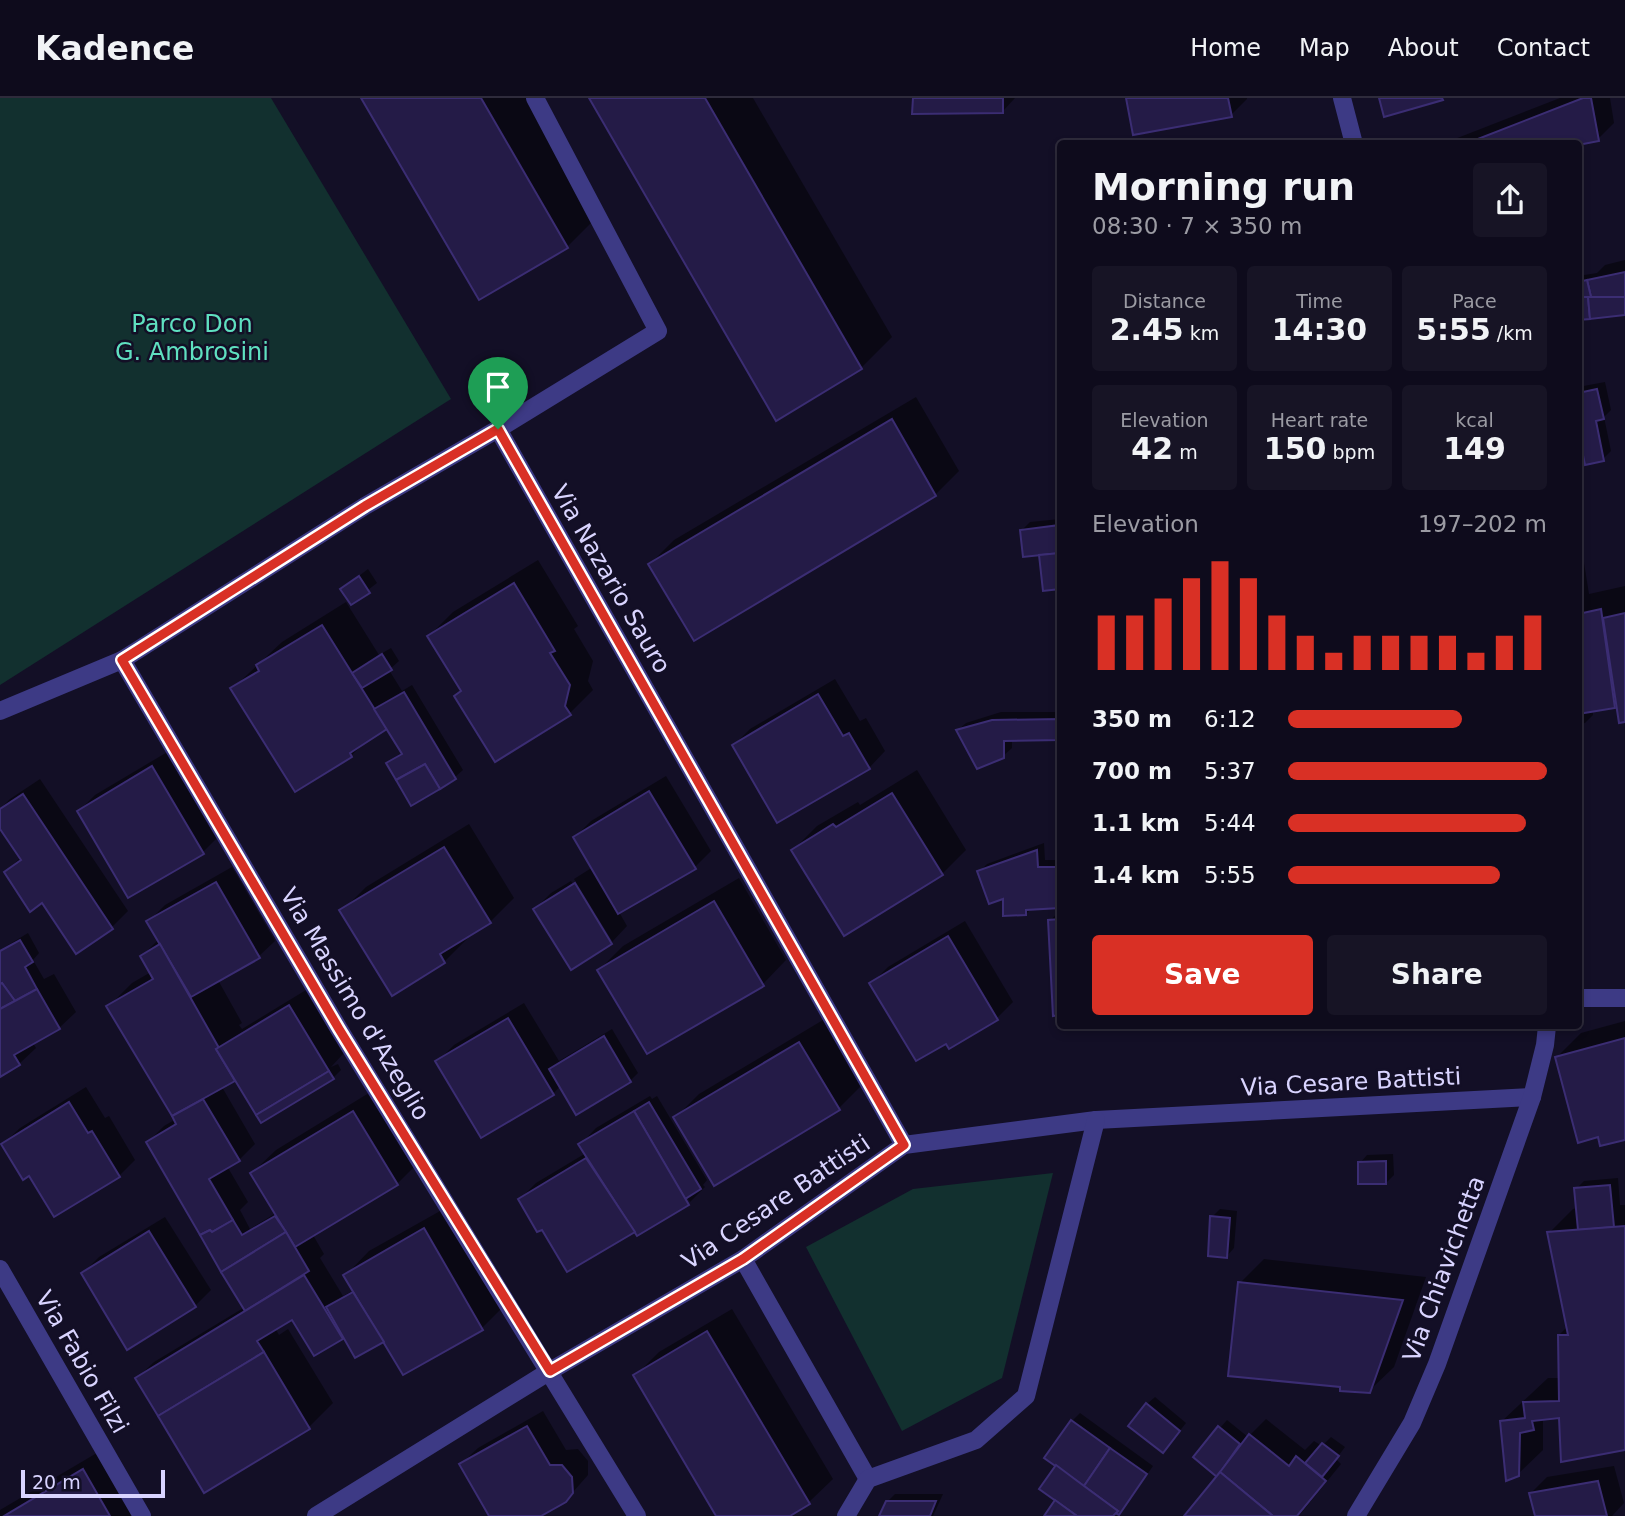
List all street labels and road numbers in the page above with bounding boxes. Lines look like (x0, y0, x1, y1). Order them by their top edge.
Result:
street label: Via Nazario Sauro (546, 480, 676, 678)
street label: Via Massimo d'Azeglio (274, 883, 436, 1125)
street label: Via Cesare Battisti (1240, 1062, 1462, 1102)
street label: Via Cesare Battisti (677, 1129, 875, 1275)
street label: Via Chiavichetta (1397, 1172, 1491, 1366)
street label: Via Fabio Filzi (30, 1286, 134, 1438)

